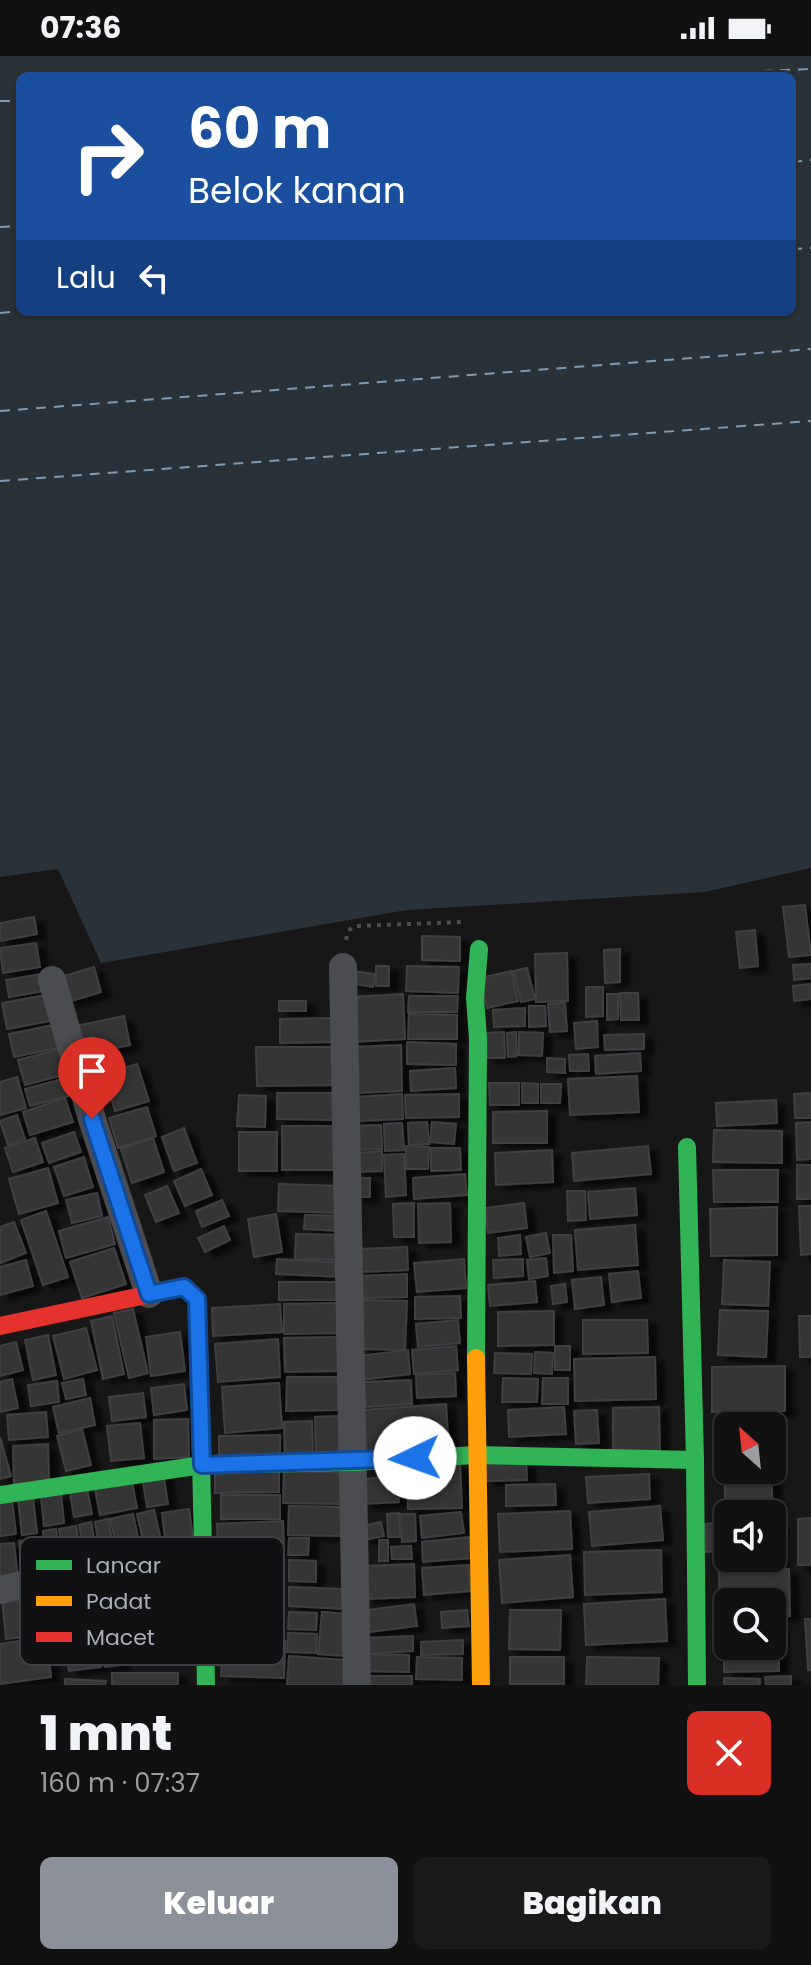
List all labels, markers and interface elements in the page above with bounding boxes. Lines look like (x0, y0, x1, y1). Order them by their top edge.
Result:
text: 07:36 (40, 6, 121, 49)
text: 60 m (188, 89, 331, 168)
icon: right (56, 104, 160, 208)
text: Belok kanan (188, 165, 406, 216)
text: Lalu (56, 256, 116, 299)
icon: left (132, 256, 176, 300)
pin (58, 1037, 126, 1119)
icon: arrive (70, 1049, 114, 1093)
north arrow (714, 1412, 786, 1484)
map controls (714, 1412, 786, 1660)
position arrow (373, 1416, 457, 1500)
button: sound (714, 1500, 786, 1572)
legend (20, 1537, 284, 1665)
text: Lancar (86, 1550, 161, 1581)
text: Padat (86, 1586, 151, 1617)
button: search (714, 1588, 786, 1660)
text: Macet (86, 1622, 155, 1653)
text: 1 mnt (40, 1700, 172, 1767)
button: close (687, 1711, 771, 1795)
text: 160 m · 07:37 (40, 1765, 200, 1801)
button: Keluar (40, 1857, 398, 1949)
button: Bagikan (414, 1857, 771, 1949)

